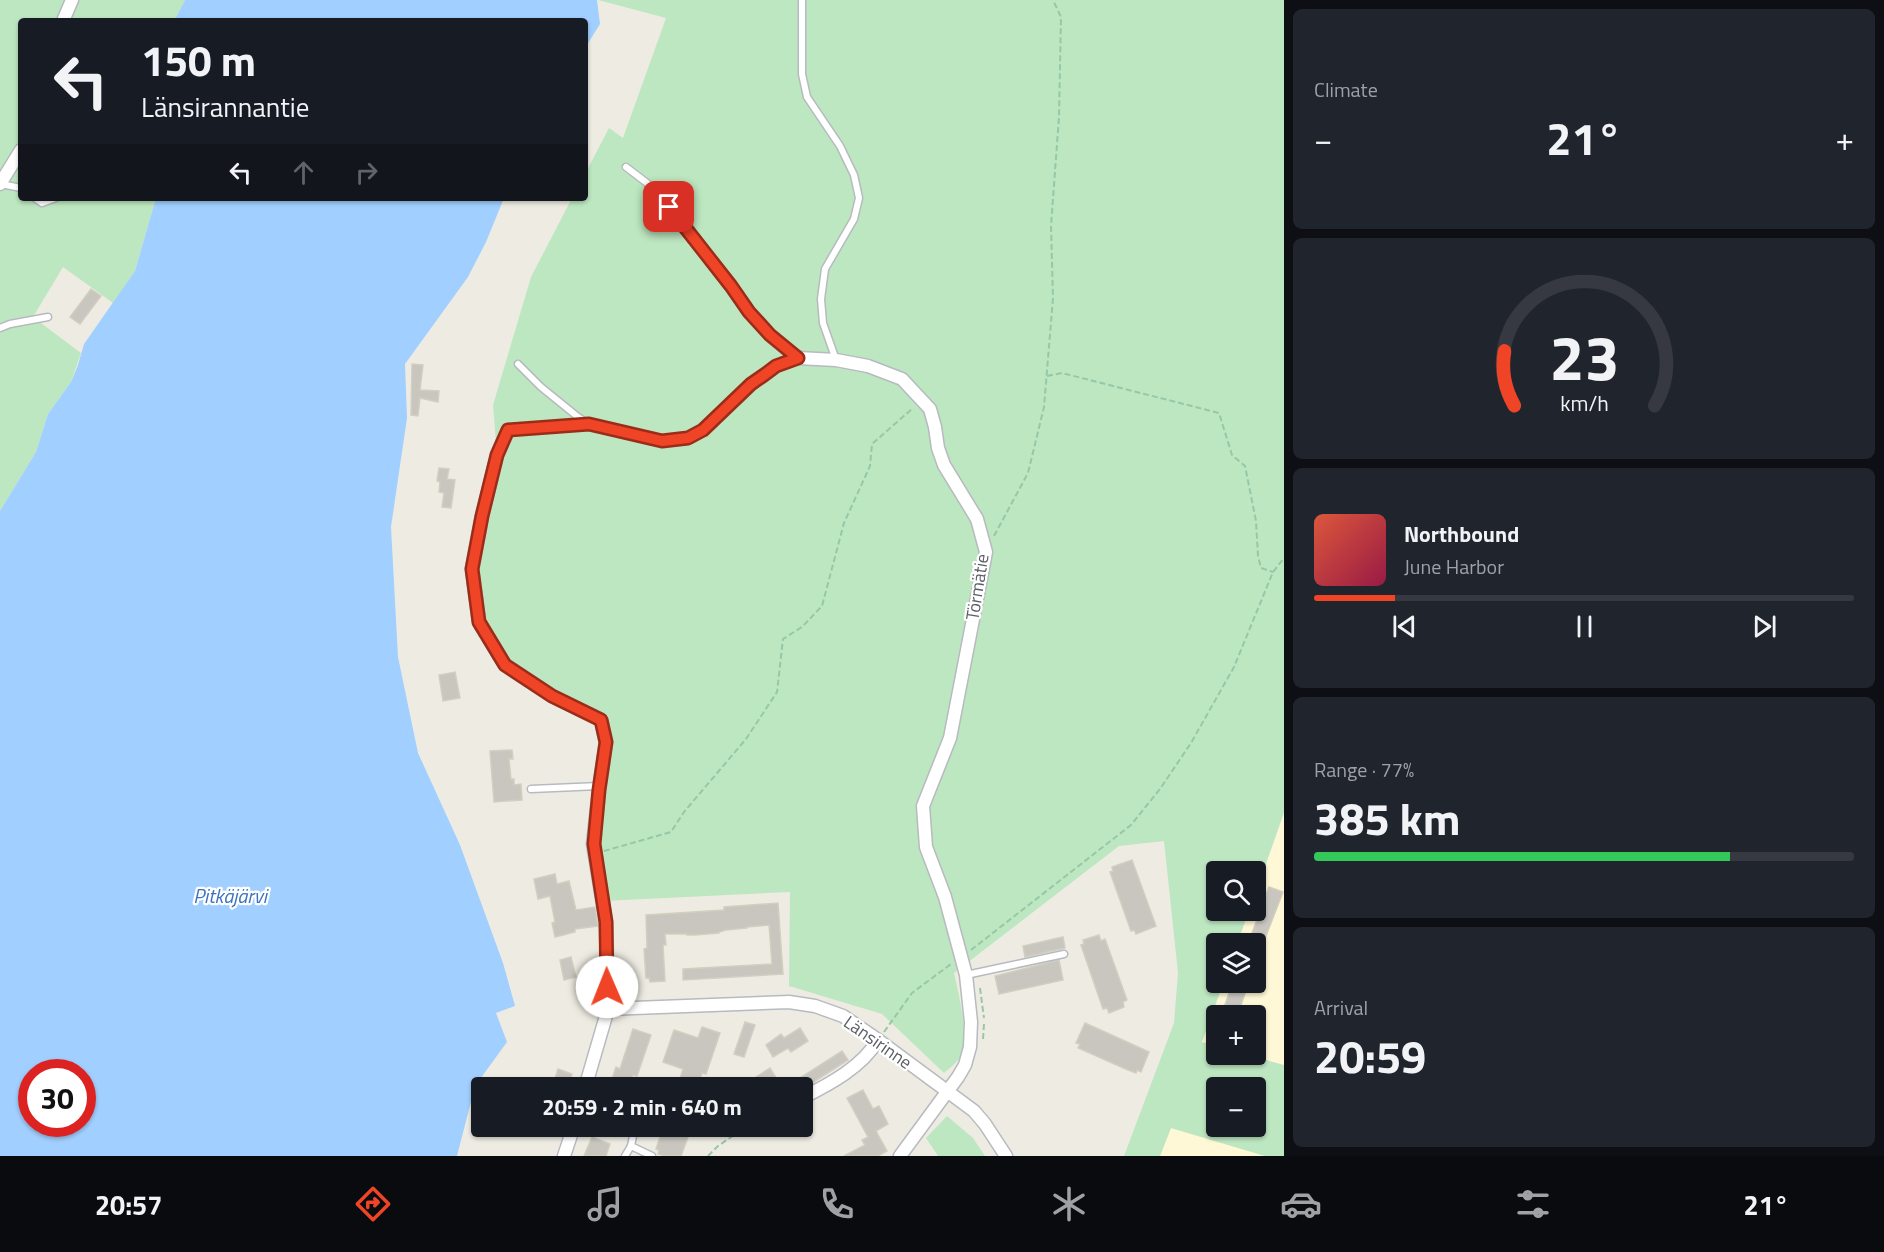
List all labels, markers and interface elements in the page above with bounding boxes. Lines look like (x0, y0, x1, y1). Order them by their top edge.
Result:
text: 150 m (141, 28, 256, 92)
icon: left (42, 42, 120, 120)
text: Climate (1314, 74, 1378, 105)
text: Länsirannantie (141, 86, 309, 127)
text: 21° (1546, 104, 1622, 172)
text: − (1314, 114, 1332, 164)
text: + (1836, 114, 1854, 164)
icon: left (224, 156, 257, 189)
icon: ahead (287, 156, 320, 189)
icon: right (350, 156, 383, 189)
pin (643, 181, 694, 232)
icon: arrive (652, 190, 685, 223)
text: 23 (1549, 309, 1619, 404)
text: km/h (1560, 387, 1608, 419)
text: Northbound (1404, 517, 1519, 551)
text: June Harbor (1404, 551, 1504, 582)
street label: Törmätie (958, 552, 996, 622)
icon: previous (1388, 610, 1421, 643)
icon: pause (1568, 610, 1601, 643)
icon: next (1748, 610, 1781, 643)
text: Range · 77% (1314, 754, 1414, 785)
text: 385 km (1314, 784, 1460, 852)
map controls (1206, 861, 1266, 1137)
button: search (1206, 861, 1266, 921)
water label: Pitkäjärvi (193, 880, 270, 911)
button: layers (1206, 933, 1266, 993)
position arrow (575, 955, 639, 1019)
text: Arrival (1314, 992, 1368, 1023)
button: + (1206, 1005, 1266, 1065)
street label: Länsirinne (838, 1009, 918, 1075)
text: 20:59 (1314, 1022, 1426, 1090)
speed limit sign: 30 (18, 1059, 96, 1137)
button: − (1206, 1077, 1266, 1137)
text: 20:59 · 2 min · 640 m (542, 1090, 742, 1124)
icon: directions (352, 1183, 394, 1225)
icon: music (584, 1183, 626, 1225)
icon: phone (816, 1183, 858, 1225)
icon: climate (1048, 1183, 1090, 1225)
icon: car (1280, 1183, 1322, 1225)
icon: filters (1512, 1183, 1554, 1225)
text: 20:57 (95, 1184, 162, 1225)
text: 21° (1744, 1184, 1789, 1225)

